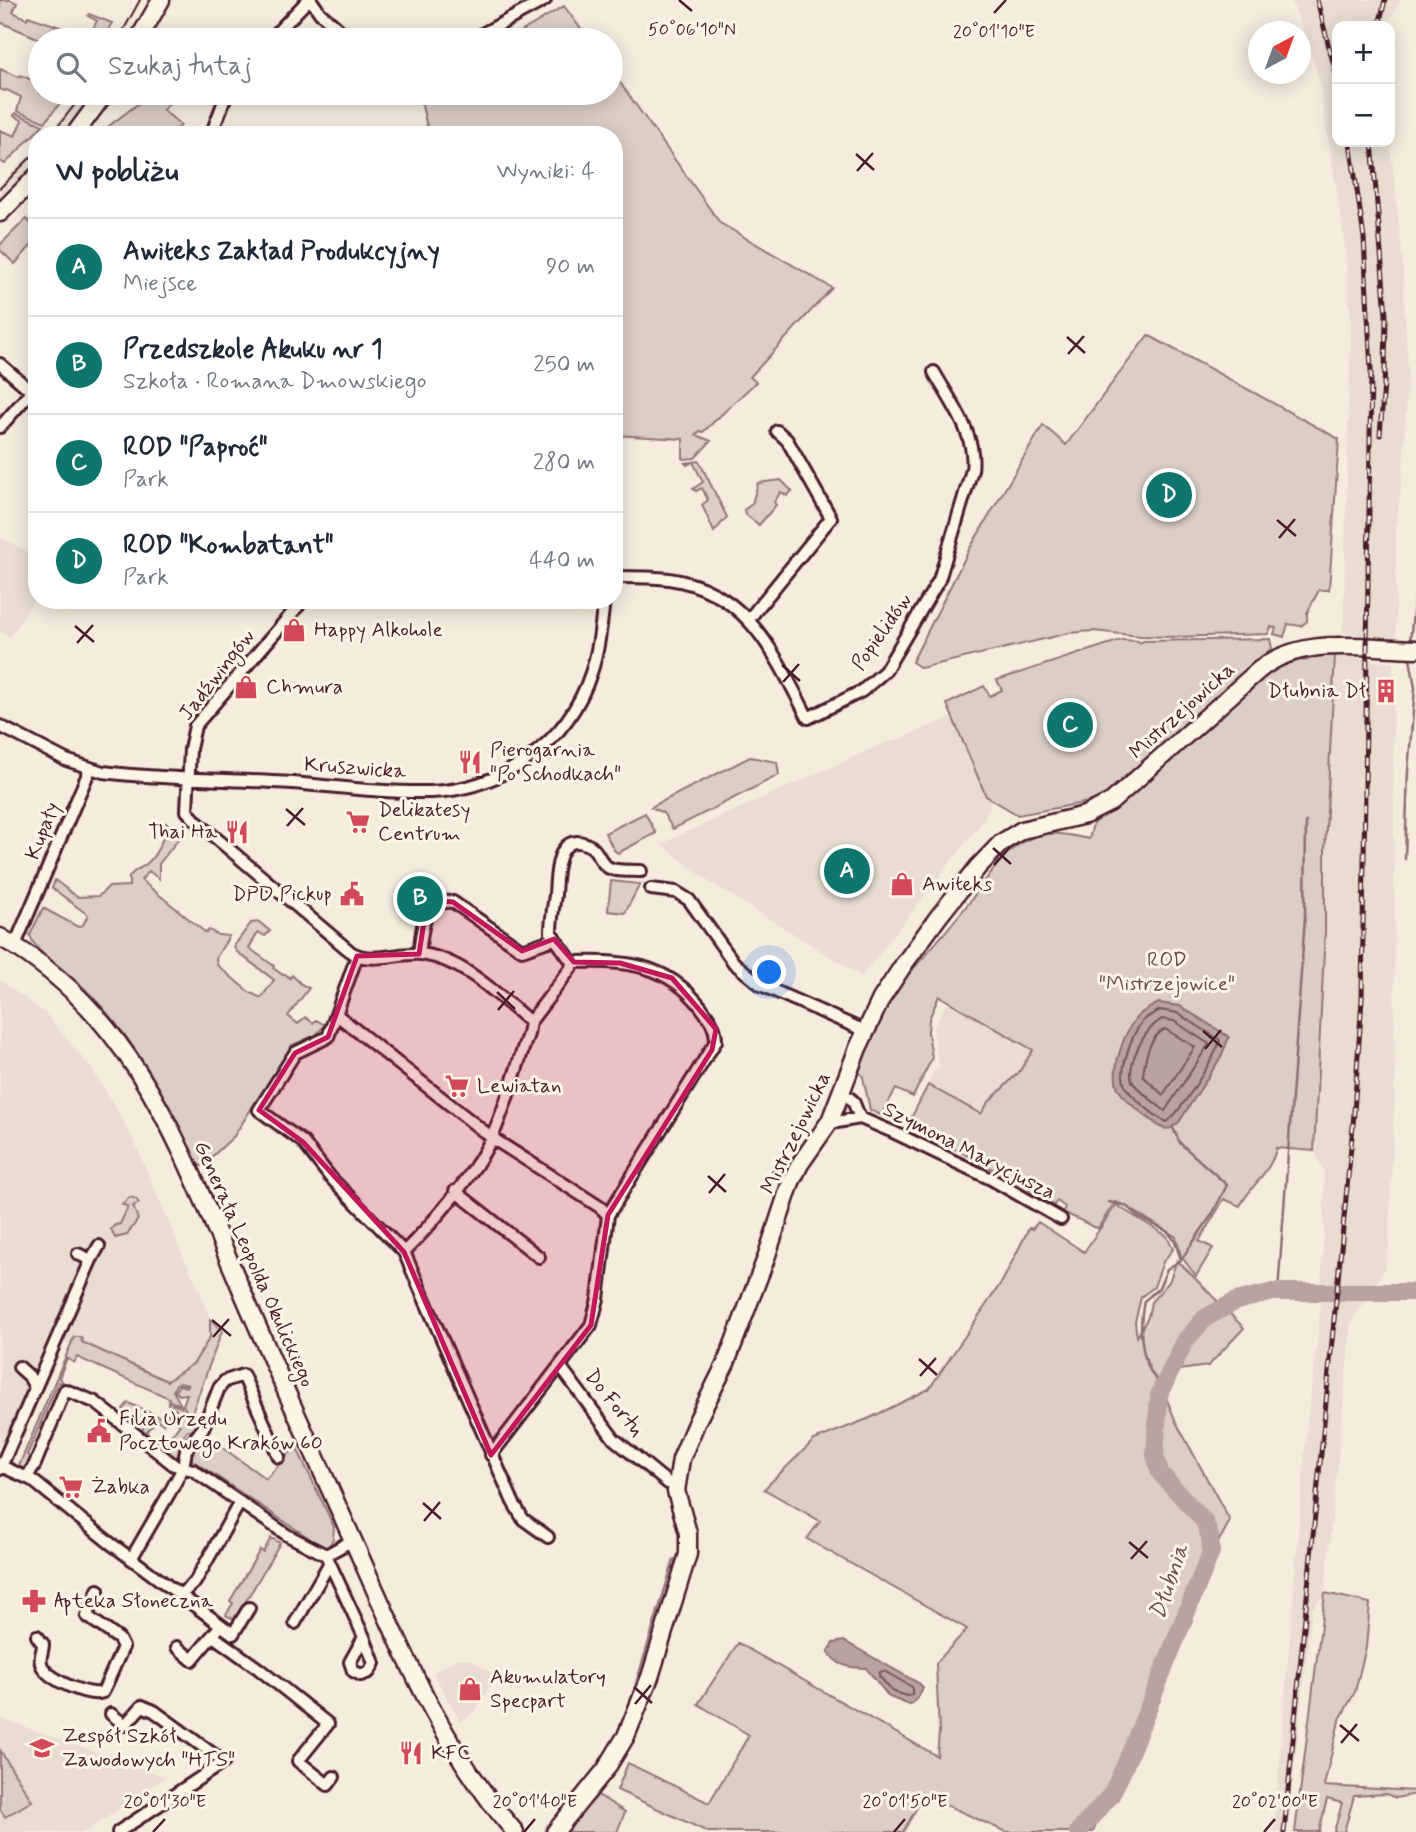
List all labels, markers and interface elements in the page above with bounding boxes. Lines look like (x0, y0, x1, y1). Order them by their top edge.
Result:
text: 50°06'10"N (648, 18, 736, 42)
text: 20°01'10"E (953, 20, 1035, 44)
north arrow (1248, 21, 1311, 84)
map controls (1332, 21, 1395, 147)
button: + (1332, 21, 1395, 84)
search box (28, 28, 623, 105)
icon: search (52, 48, 90, 86)
text: Szukaj tutaj (108, 50, 252, 84)
button: − (1332, 84, 1395, 147)
text: W pobliżu (56, 152, 179, 191)
text: Wyniki: 4 (496, 157, 595, 187)
text: Awiteks Zakład Produkcyjny (123, 235, 440, 269)
text: A (71, 252, 87, 282)
text: 90 m (546, 252, 595, 282)
text: Miejsce (123, 269, 197, 299)
text: Przedszkole Akuku nr 1 (123, 333, 383, 367)
text: B (72, 350, 86, 380)
text: 250 m (533, 350, 595, 380)
text: Szkoła · Romana Dmowskiego (123, 367, 427, 397)
text: ROD "Paproć" (123, 431, 268, 465)
text: C (71, 448, 87, 478)
text: 280 m (533, 448, 595, 478)
text: Park (123, 465, 169, 495)
pin: D (1146, 469, 1192, 521)
text: ROD "Kombatant" (123, 529, 334, 563)
text: D (71, 546, 87, 576)
text: 440 m (529, 546, 595, 576)
text: Park (123, 563, 169, 593)
street label: Popielidów (845, 588, 919, 676)
shop icon: Happy Alkohole (280, 616, 308, 644)
place label: Happy Alkohole (314, 616, 443, 644)
street label: Jadźwingów (172, 624, 262, 727)
street label: Mistrzejowicka (1123, 656, 1241, 766)
shop icon: Chmura (232, 673, 260, 701)
place label: Chmura (266, 673, 343, 701)
place label: Dłubnia Dł (1268, 677, 1367, 705)
building icon: Dłubnia Dł (1372, 677, 1400, 705)
pin: C (1047, 699, 1093, 751)
place label: Pierogarnia "Po Schodkach" (490, 736, 621, 788)
restaurant icon: Pierogarnia "Po Schodkach" (456, 748, 484, 776)
street label: Kruszwicka (303, 750, 407, 786)
place label: Delikatesy Centrum (378, 796, 470, 848)
street label: Kupały (19, 798, 67, 864)
supermarket icon: Delikatesy Centrum (344, 808, 372, 836)
place label: Thai Ha (148, 818, 217, 846)
restaurant icon: Thai Ha (223, 818, 251, 846)
pin: A (824, 845, 870, 897)
shop icon: Awiteks (888, 870, 916, 898)
place label: Awiteks (922, 870, 992, 898)
pin: B (397, 873, 443, 925)
place label: DPD Pickup (232, 880, 332, 908)
public building icon: DPD Pickup (338, 880, 366, 908)
park label: ROD "Mistrzejowice" (1099, 946, 1235, 998)
your location (752, 955, 786, 989)
street label: Mistrzejowicka (754, 1067, 838, 1199)
supermarket icon: Lewiatan (443, 1072, 471, 1100)
place label: Lewiatan (477, 1072, 561, 1100)
street label: Szymona Marycjusza (878, 1095, 1060, 1207)
street label: Generała Leopolda Okulickiego (186, 1136, 321, 1392)
street label: Do Fortu (578, 1363, 650, 1443)
place label: Filia Urzędu Pocztowego Kraków 60 (119, 1405, 323, 1458)
public building icon: Filia Urzędu Pocztowego Kraków 60 (85, 1417, 113, 1445)
supermarket icon: Żabka (57, 1473, 85, 1501)
place label: Żabka (91, 1473, 150, 1501)
water label: Dłubnia (1143, 1539, 1197, 1624)
pharmacy icon: Apteka Słoneczna (20, 1587, 48, 1615)
place label: Apteka Słoneczna (54, 1587, 214, 1616)
place label: Akumulatory Specpart (490, 1663, 606, 1715)
shop icon: Akumulatory Specpart (456, 1675, 484, 1703)
place label: Zespół Szkół Zawodowych "HTS" (62, 1722, 235, 1774)
school or university icon: Zespół Szkół Zawodowych "HTS" (28, 1734, 56, 1762)
restaurant icon: KFC (397, 1739, 425, 1767)
place label: KFC (431, 1739, 471, 1767)
text: 20°01'30"E (124, 1790, 206, 1814)
text: 20°01'40"E (493, 1790, 577, 1814)
text: 20°01'50"E (863, 1790, 947, 1814)
text: 20°02'00"E (1232, 1790, 1318, 1814)

